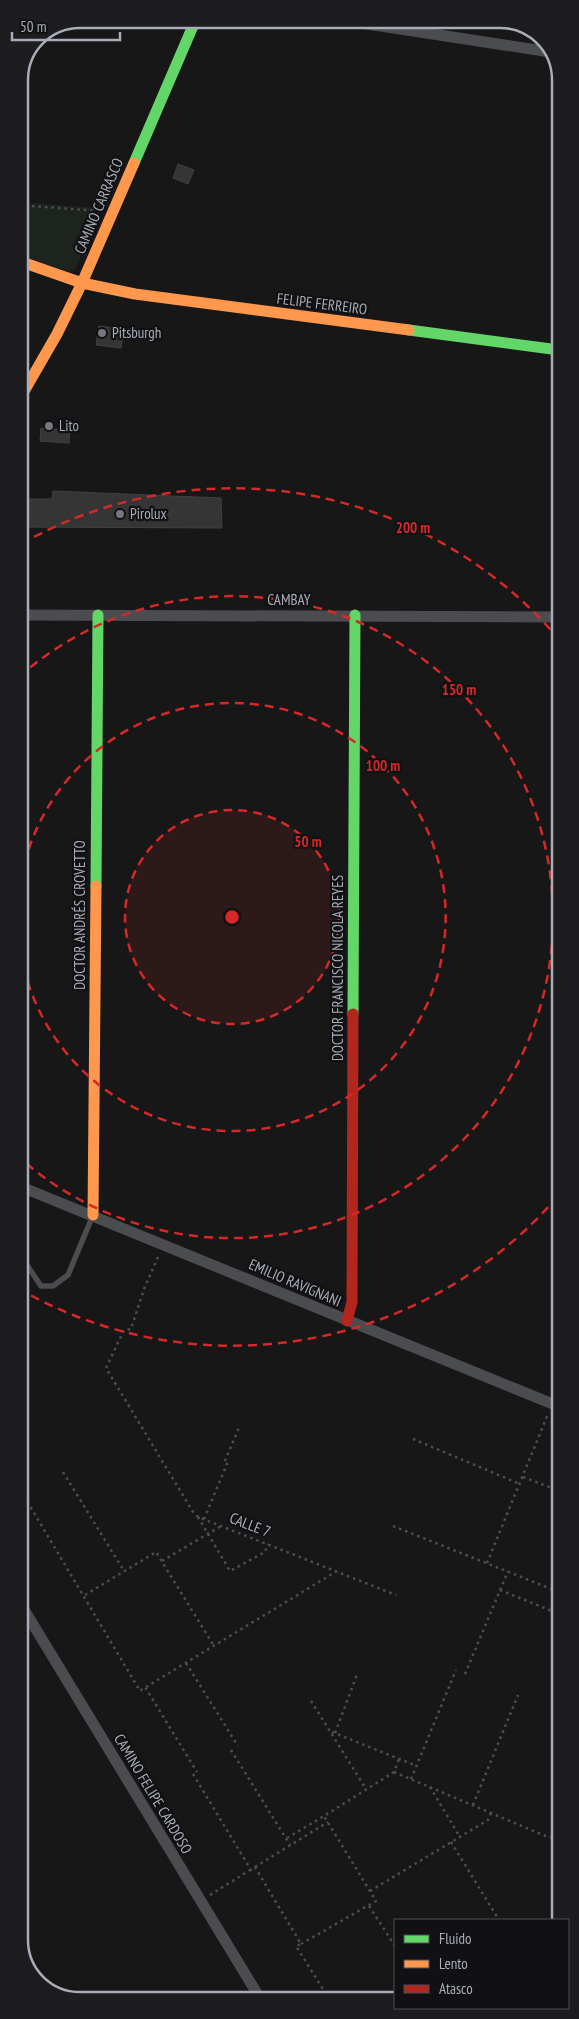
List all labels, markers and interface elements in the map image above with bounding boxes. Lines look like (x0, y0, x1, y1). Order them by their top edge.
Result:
scale bar (12, 10, 120, 42)
text: 50 m (20, 17, 46, 36)
street label: CAMINO CARRASCO (70, 155, 127, 256)
street label: FELIPE FERREIRO (276, 289, 368, 318)
place label: Pitsburgh (112, 323, 161, 342)
marker: Pitsburgh (96, 327, 108, 339)
place label: Lito (59, 416, 79, 435)
marker: Lito (43, 420, 55, 432)
place label: Pirolux (130, 504, 167, 523)
marker: Pirolux (114, 508, 126, 520)
text: 200 m (396, 518, 430, 537)
street label: CAMBAY (267, 590, 311, 609)
text: 150 m (442, 680, 476, 699)
text: 100 m (366, 756, 400, 775)
text: 50 m (294, 832, 322, 851)
street label: DOCTOR ANDRÉS CROVETTO (70, 840, 89, 990)
street label: DOCTOR FRANCISCO NICOLA REYES (328, 875, 347, 1061)
centre of rings (223, 908, 241, 926)
street label: EMILIO RAVIGNANI (246, 1255, 344, 1311)
street label: CALLE 7 (227, 1508, 273, 1541)
street label: CAMINO FELIPE CARDOSO (110, 1730, 197, 1857)
legend (394, 1919, 569, 2009)
text: Fluido (439, 1929, 471, 1948)
text: Lento (439, 1954, 468, 1973)
text: Atasco (439, 1979, 473, 1998)

